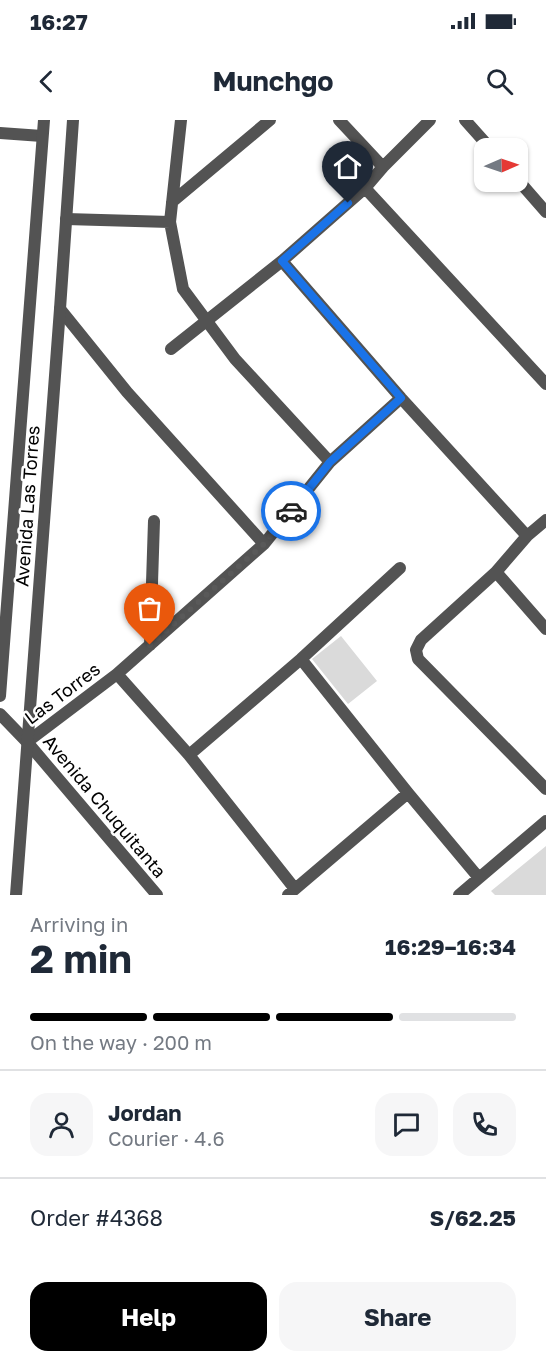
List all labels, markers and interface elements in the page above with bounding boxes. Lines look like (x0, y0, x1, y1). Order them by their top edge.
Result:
text: 16:27 (30, 8, 88, 35)
icon: back (30, 65, 63, 98)
text: Munchgo (212, 65, 334, 97)
icon: search (483, 65, 516, 98)
north arrow (474, 138, 528, 192)
map controls (474, 138, 528, 192)
pin (322, 141, 373, 203)
icon: home (331, 150, 364, 183)
street label: Avenida Las Torres (10, 425, 44, 587)
courier (261, 481, 321, 541)
icon: car (275, 495, 308, 528)
pin (124, 583, 175, 645)
icon: bag (133, 592, 166, 625)
street label: Las Torres (20, 657, 104, 729)
street label: Avenida Chuquitanta (39, 730, 171, 882)
text: Arriving in (30, 912, 128, 936)
text: 16:29–16:34 (385, 933, 516, 960)
text: 2 min (30, 935, 132, 982)
text: On the way · 200 m (30, 1030, 212, 1054)
button: person (30, 1093, 93, 1156)
button: chat (375, 1093, 438, 1156)
button: phone (453, 1093, 516, 1156)
text: Jordan (108, 1099, 182, 1126)
text: Courier · 4.6 (108, 1126, 225, 1150)
text: Order #4368 (30, 1204, 163, 1231)
text: S/62.25 (429, 1204, 516, 1231)
button: Help (30, 1282, 267, 1351)
button: Share (279, 1282, 516, 1351)

